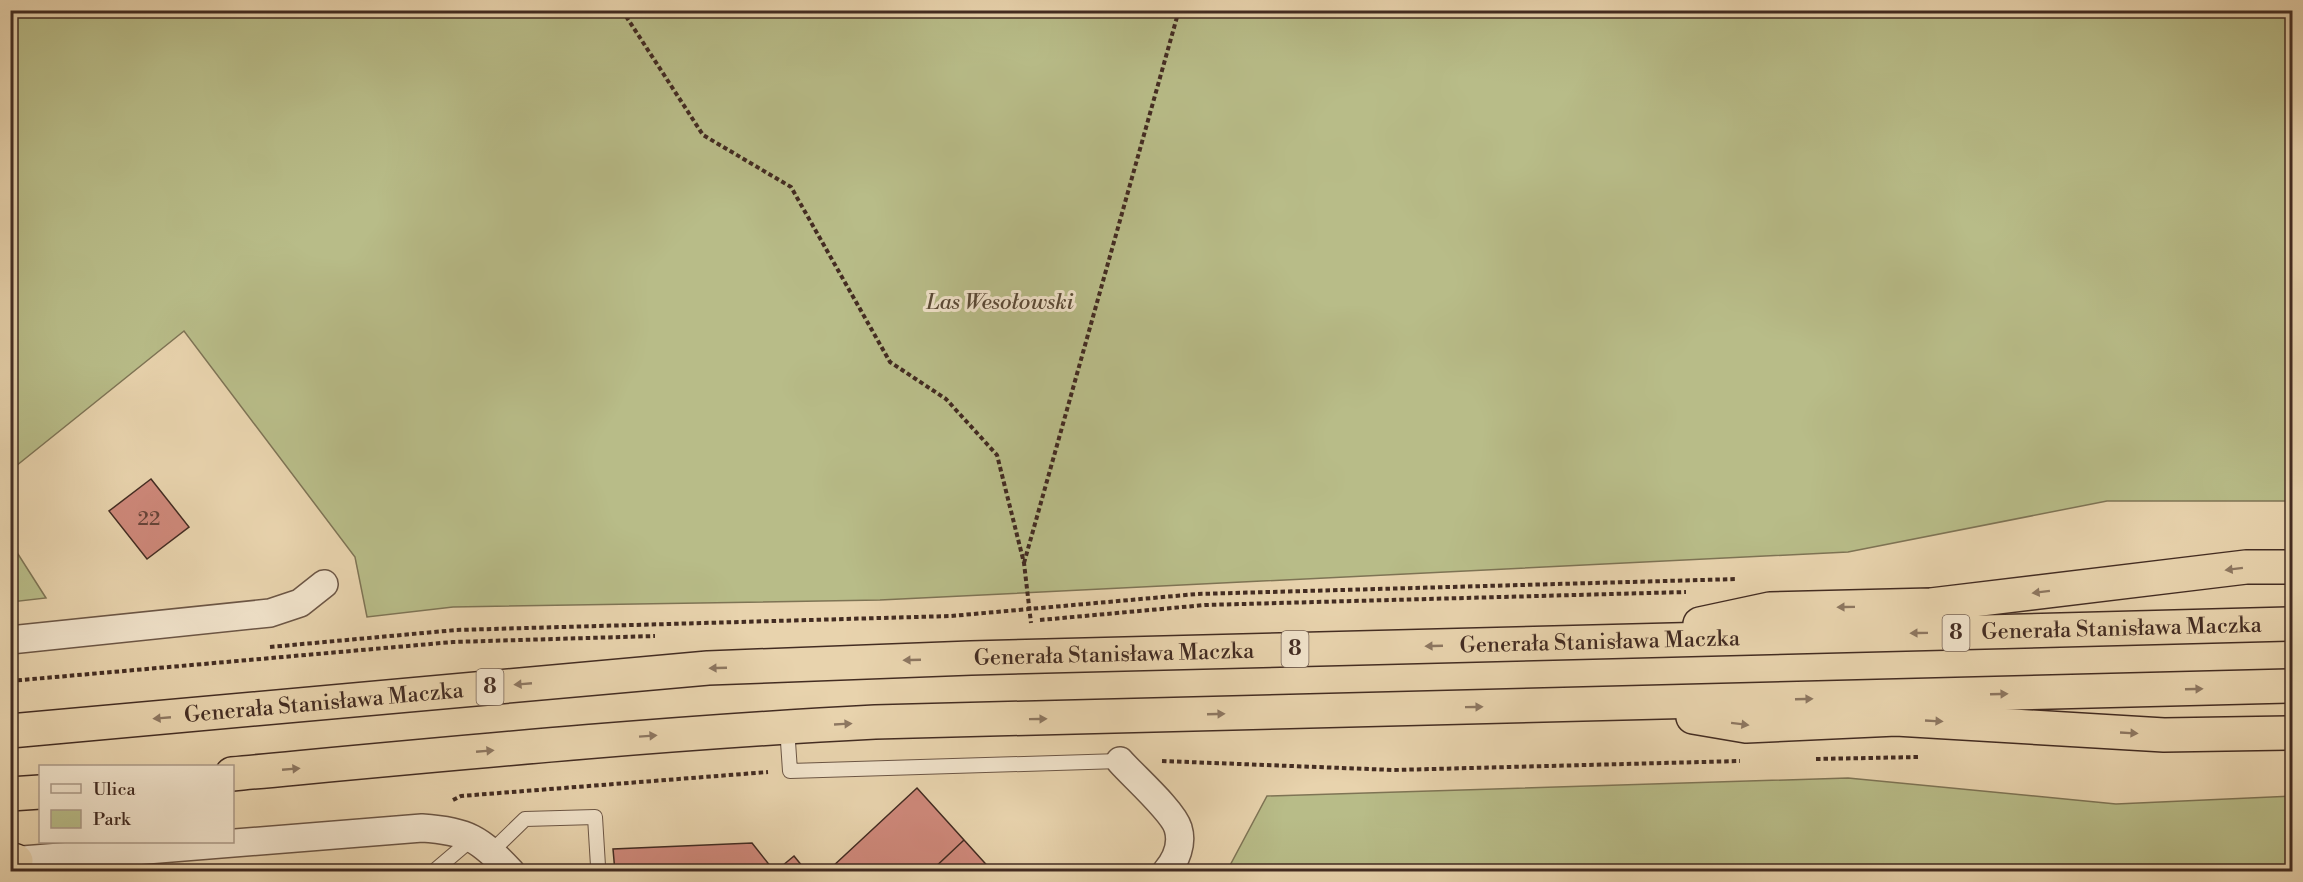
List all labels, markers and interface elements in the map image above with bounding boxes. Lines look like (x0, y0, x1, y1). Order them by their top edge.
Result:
park label: Las Wesołowski (925, 289, 1074, 316)
house number: 22 (138, 507, 160, 532)
one-way arrow (2225, 564, 2244, 573)
one-way arrow (2031, 587, 2050, 597)
one-way arrow (1837, 603, 1856, 612)
street label: Generała Stanisława Maczka (1981, 611, 2263, 645)
road number: 8 (1942, 615, 1970, 651)
street label: Generała Stanisława Maczka (1459, 625, 1741, 659)
one-way arrow (1910, 629, 1929, 638)
road number: 8 (1282, 631, 1308, 667)
street label: Generała Stanisława Maczka (973, 637, 1255, 671)
one-way arrow (1425, 641, 1444, 650)
one-way arrow (903, 656, 922, 665)
one-way arrow (708, 663, 727, 672)
road number: 8 (476, 669, 504, 705)
street label: Generała Stanisława Maczka (183, 677, 465, 729)
one-way arrow (514, 679, 533, 689)
one-way arrow (2185, 684, 2204, 693)
one-way arrow (1990, 689, 2009, 699)
one-way arrow (1795, 695, 1814, 704)
one-way arrow (1465, 702, 1484, 712)
one-way arrow (1207, 709, 1226, 719)
one-way arrow (152, 713, 171, 723)
one-way arrow (1028, 714, 1047, 723)
one-way arrow (1925, 716, 1944, 726)
one-way arrow (833, 720, 852, 729)
one-way arrow (1730, 720, 1749, 729)
one-way arrow (2120, 728, 2139, 737)
one-way arrow (639, 732, 658, 741)
one-way arrow (475, 746, 494, 756)
one-way arrow (281, 764, 300, 774)
legend (39, 765, 234, 843)
text: Ulica (93, 778, 137, 801)
text: Park (93, 808, 132, 831)

